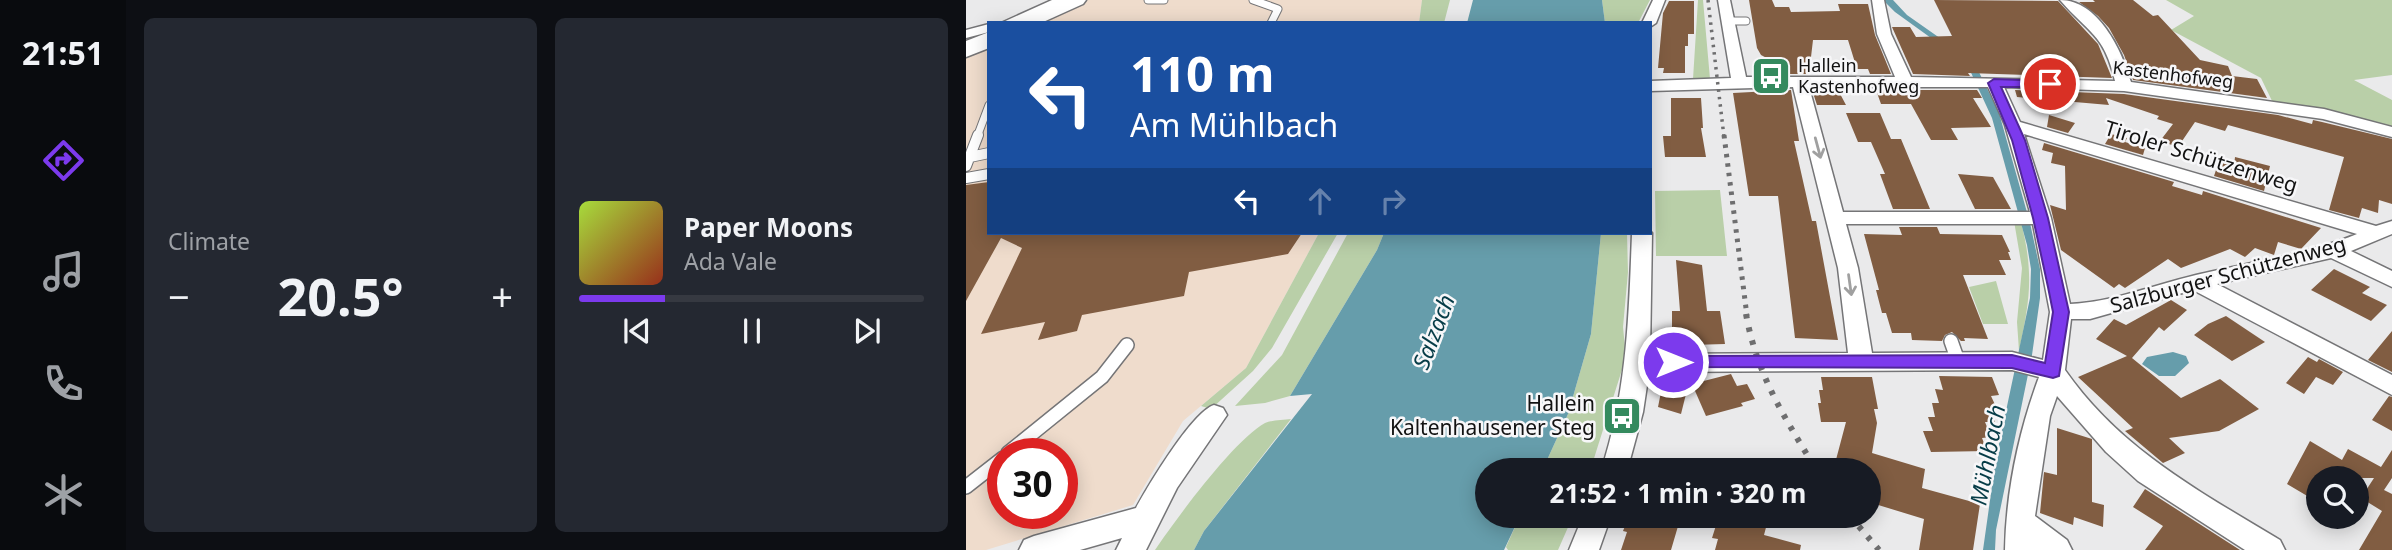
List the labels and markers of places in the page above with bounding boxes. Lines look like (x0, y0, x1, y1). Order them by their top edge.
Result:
place label: Hallein Kastenhofweg (1798, 53, 1919, 98)
pin (2020, 54, 2080, 114)
bus stop icon: Hallein Kastenhofweg (1750, 55, 1792, 97)
place label: Hallein Kaltenhausener Steg (1390, 389, 1595, 441)
bus stop icon: Hallein Kaltenhausener Steg (1601, 395, 1643, 437)

